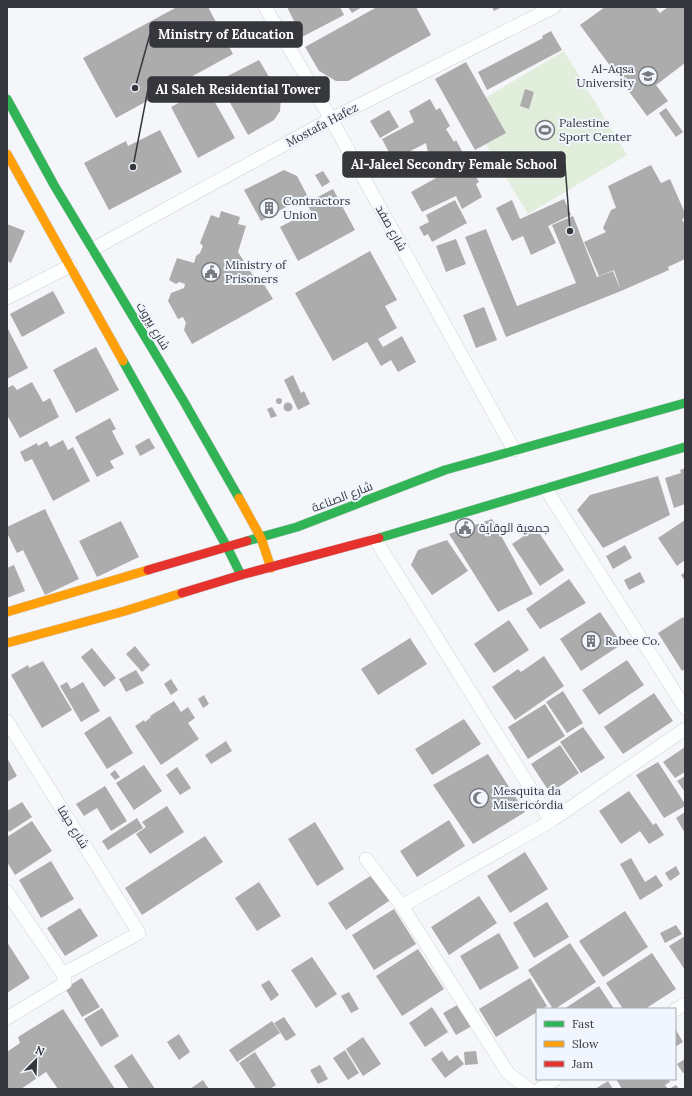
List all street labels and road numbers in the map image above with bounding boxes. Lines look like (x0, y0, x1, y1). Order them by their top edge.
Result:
street label: Mostafa Hafez (283, 99, 361, 150)
street label: شارع صفد (372, 202, 410, 254)
street label: شارع بيروت (133, 299, 173, 353)
street label: شارع الصناعة (309, 478, 375, 516)
street label: شارع حيفا (54, 802, 92, 852)

